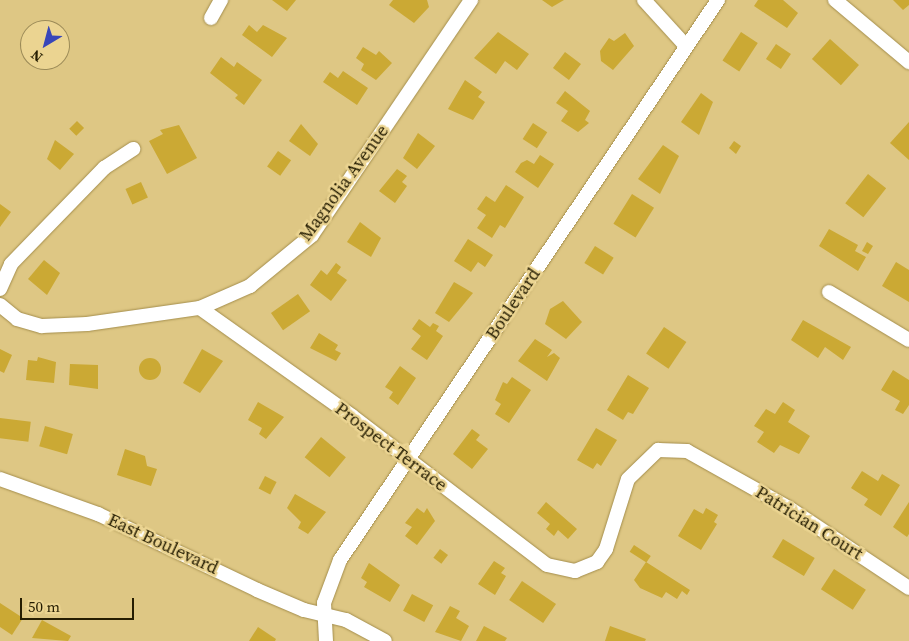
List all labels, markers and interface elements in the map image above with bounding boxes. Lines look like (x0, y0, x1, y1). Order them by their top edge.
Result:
north arrow (20, 20, 70, 70)
text: N (26, 45, 47, 67)
street label: Magnolia Avenue (295, 121, 393, 245)
street label: Boulevard (481, 264, 545, 344)
street label: Prospect Terrace (331, 398, 451, 496)
street label: Patrician Court (751, 481, 867, 565)
street label: East Boulevard (104, 509, 222, 579)
scale bar (22, 588, 136, 620)
text: 50 m (28, 596, 60, 617)

